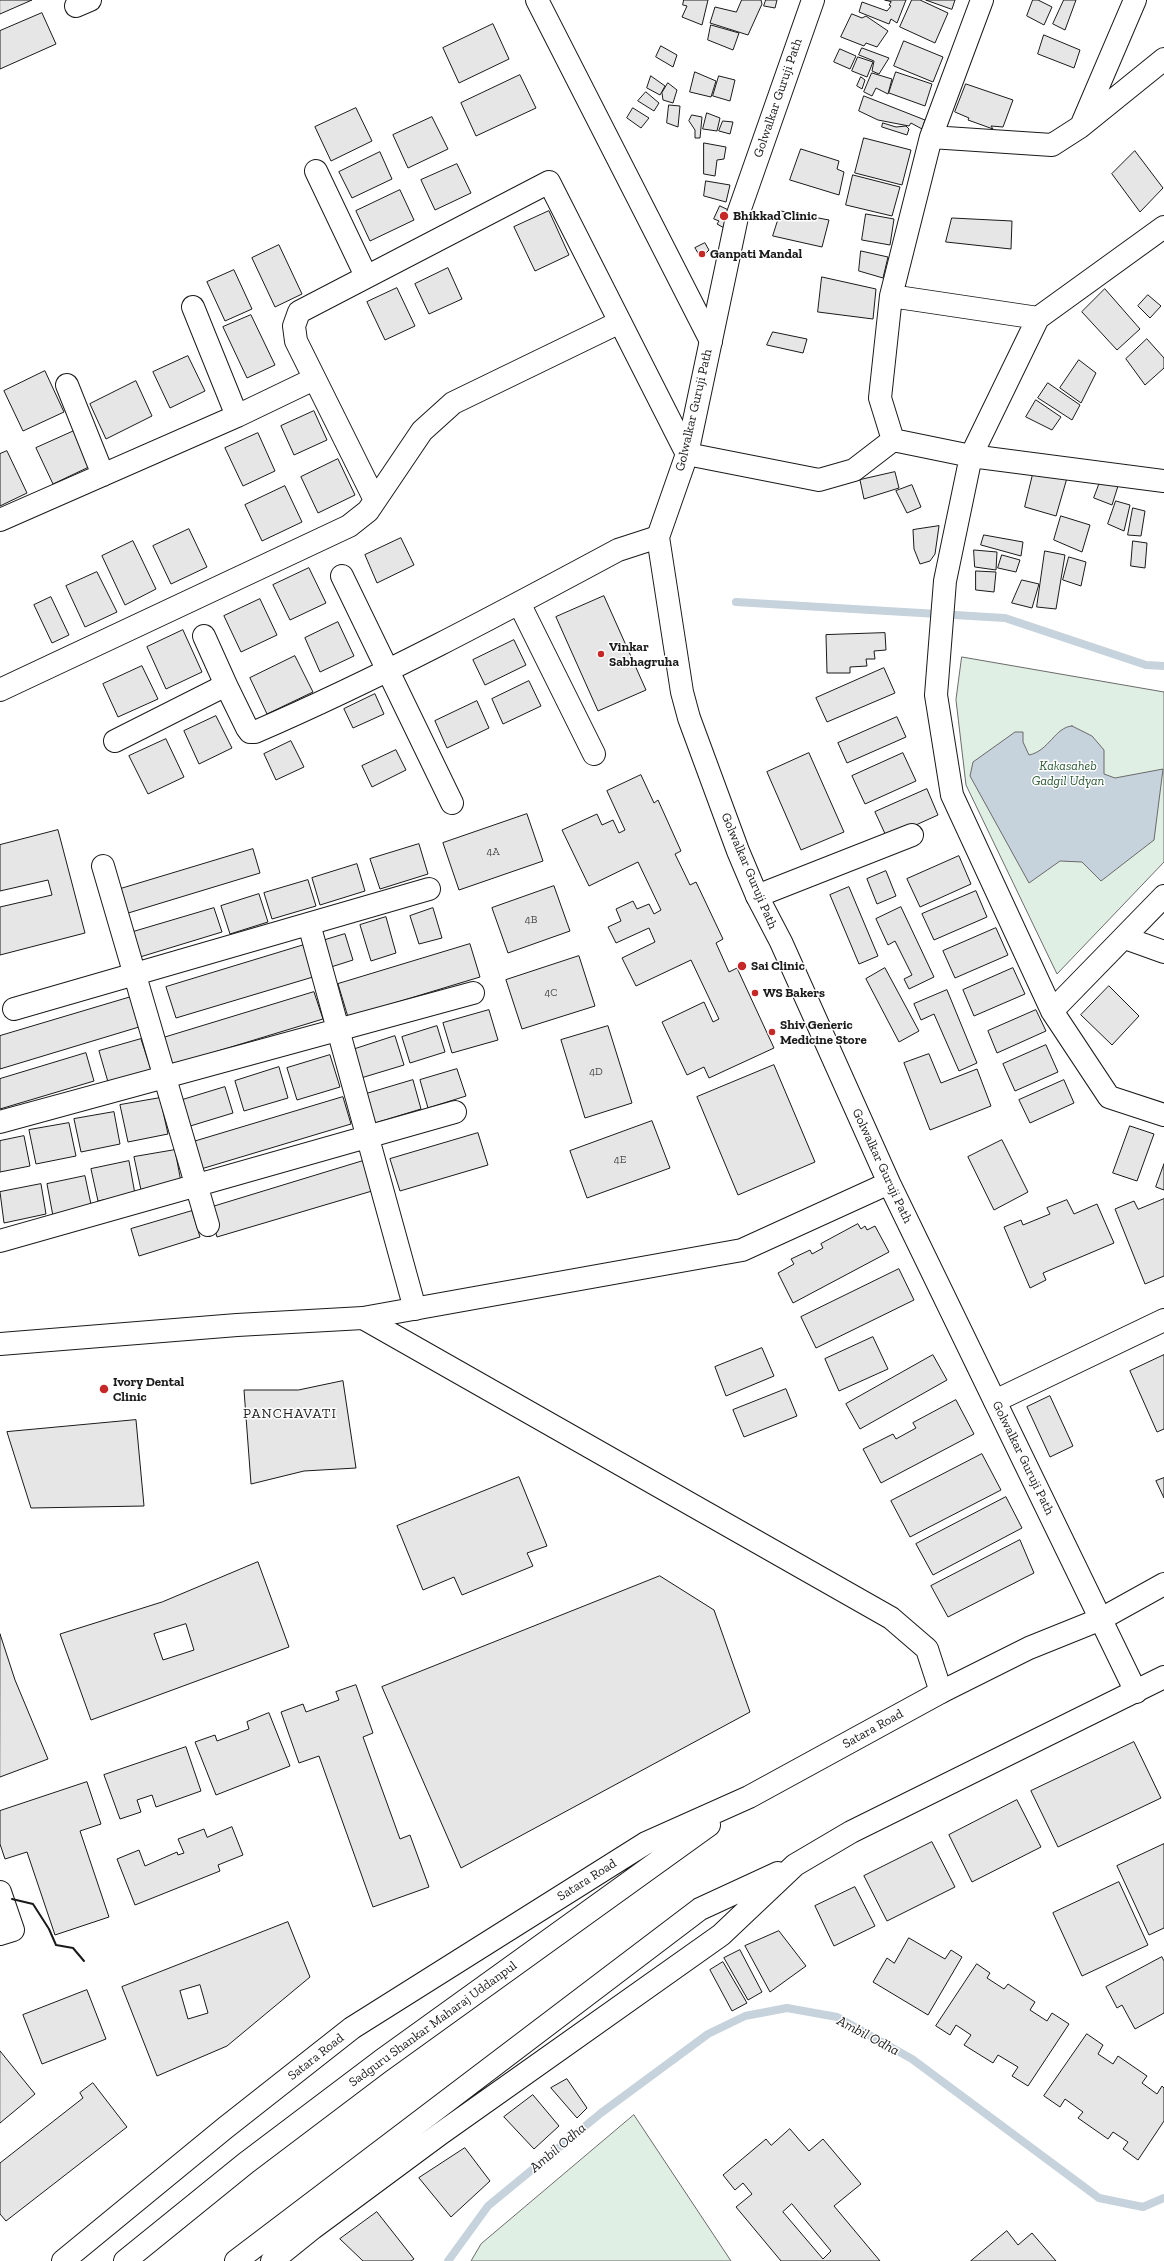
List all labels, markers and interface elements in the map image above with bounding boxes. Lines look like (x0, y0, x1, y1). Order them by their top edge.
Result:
street label: Golwalkar Guruji Path (750, 36, 806, 160)
place label: Bhikkad Clinic (733, 208, 817, 224)
marker: Bhikkad Clinic (718, 210, 730, 222)
place label: Ganpati Mandal (710, 246, 802, 262)
marker: Ganpati Mandal (697, 249, 707, 259)
street label: Golwalkar Guruji Path (672, 347, 716, 473)
place label: Vinkar Sabhagruha (609, 639, 679, 670)
marker: Vinkar Sabhagruha (596, 649, 606, 659)
park label: Kakasaheb Gadgil Udyan (1032, 758, 1104, 789)
street label: Golwalkar Guruji Path (717, 811, 781, 931)
house number: 4A (486, 845, 500, 859)
house number: 4B (525, 913, 537, 927)
place label: Sai Clinic (751, 958, 805, 974)
marker: Sai Clinic (736, 960, 748, 972)
place label: WS Bakers (763, 985, 825, 1001)
house number: 4C (545, 986, 557, 1000)
marker: WS Bakers (750, 988, 760, 998)
place label: Shiv Generic Medicine Store (780, 1017, 867, 1048)
marker: Shiv Generic Medicine Store (767, 1027, 777, 1037)
house number: 4D (589, 1065, 603, 1079)
street label: Golwalkar Guruji Path (849, 1106, 915, 1226)
house number: 4E (614, 1153, 626, 1167)
place label: Ivory Dental Clinic (113, 1374, 184, 1405)
marker: Ivory Dental Clinic (98, 1383, 110, 1395)
street label: Golwalkar Guruji Path (989, 1399, 1057, 1517)
district label: PANCHAVATI (243, 1406, 337, 1422)
street label: Satara Road (840, 1706, 906, 1752)
street label: Satara Road (554, 1856, 620, 1904)
street label: Sadguru Shankar Maharaj Uddanpul (346, 1958, 520, 2090)
water label: Ambil Odha (834, 2013, 902, 2059)
street label: Satara Road (285, 2030, 347, 2084)
water label: Ambil Odha (527, 2120, 589, 2176)

